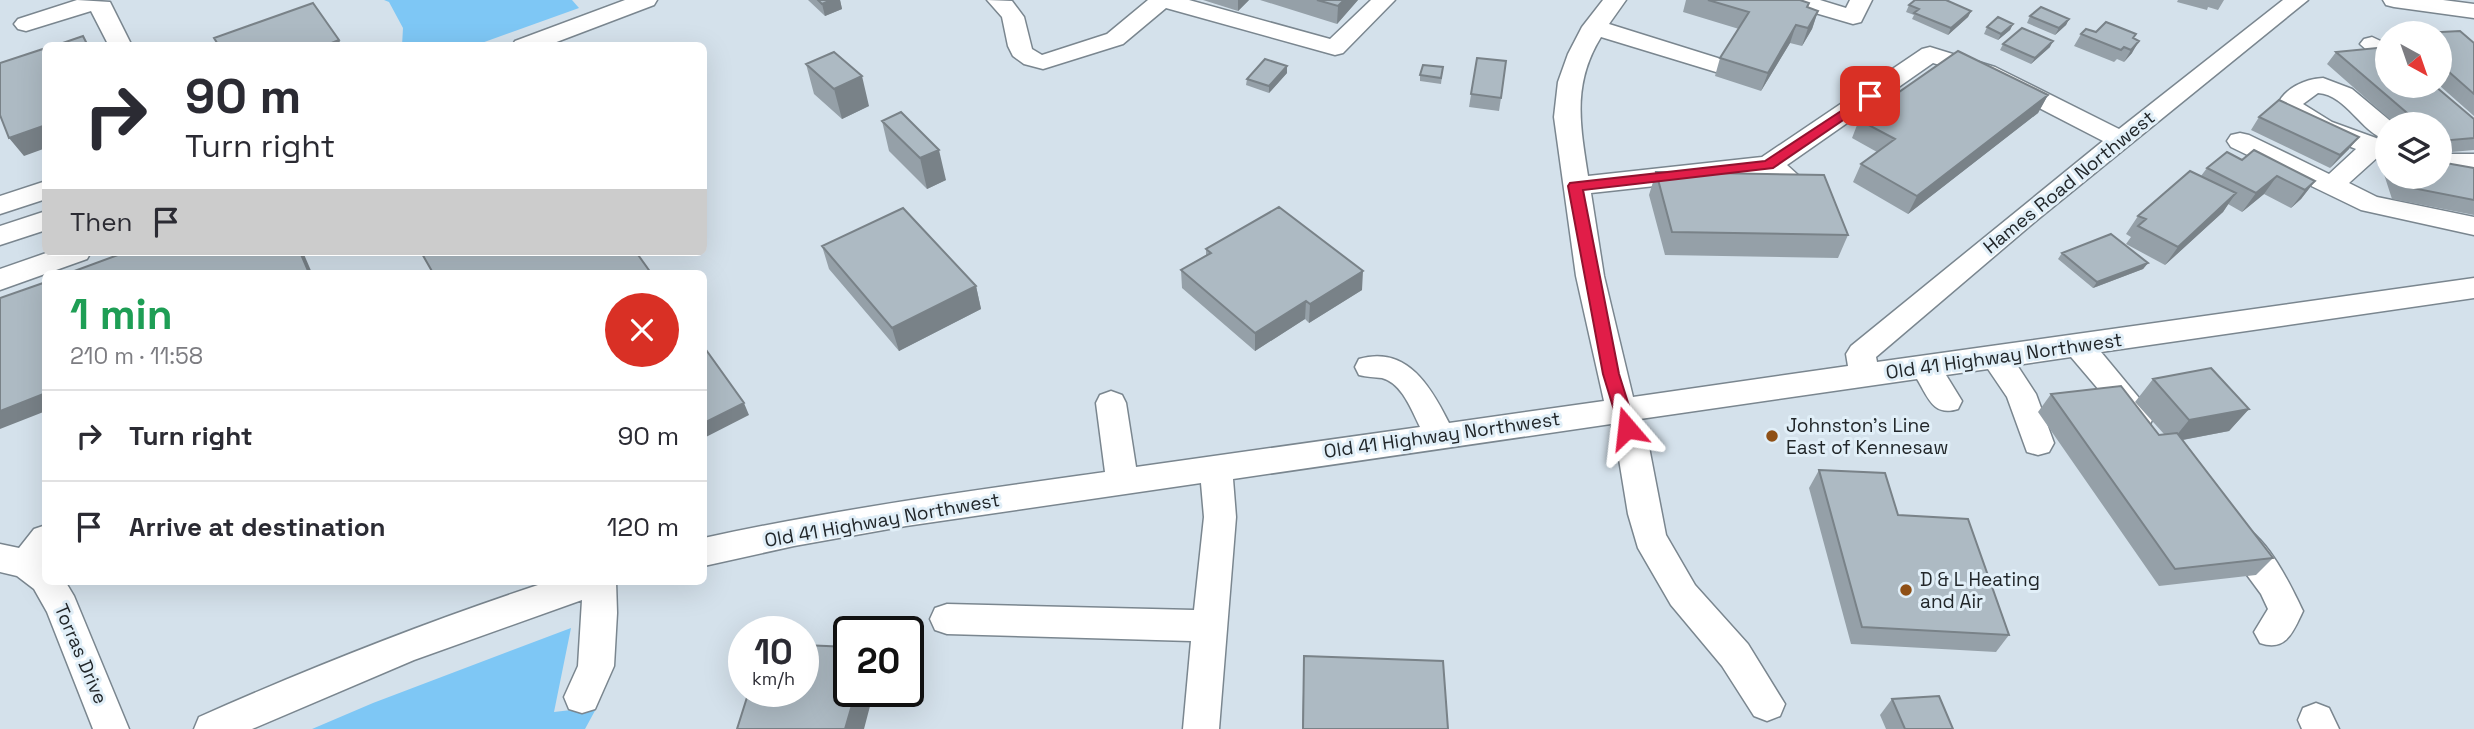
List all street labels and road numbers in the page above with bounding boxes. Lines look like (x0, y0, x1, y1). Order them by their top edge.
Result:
street label: Hames Road Northwest (1978, 105, 2160, 259)
street label: Old 41 Highway Northwest (1884, 327, 2124, 385)
street label: Old 41 Highway Northwest (1322, 406, 1562, 464)
street label: Old 41 Highway Northwest (762, 487, 1002, 553)
street label: Torras Drive (49, 600, 113, 708)

